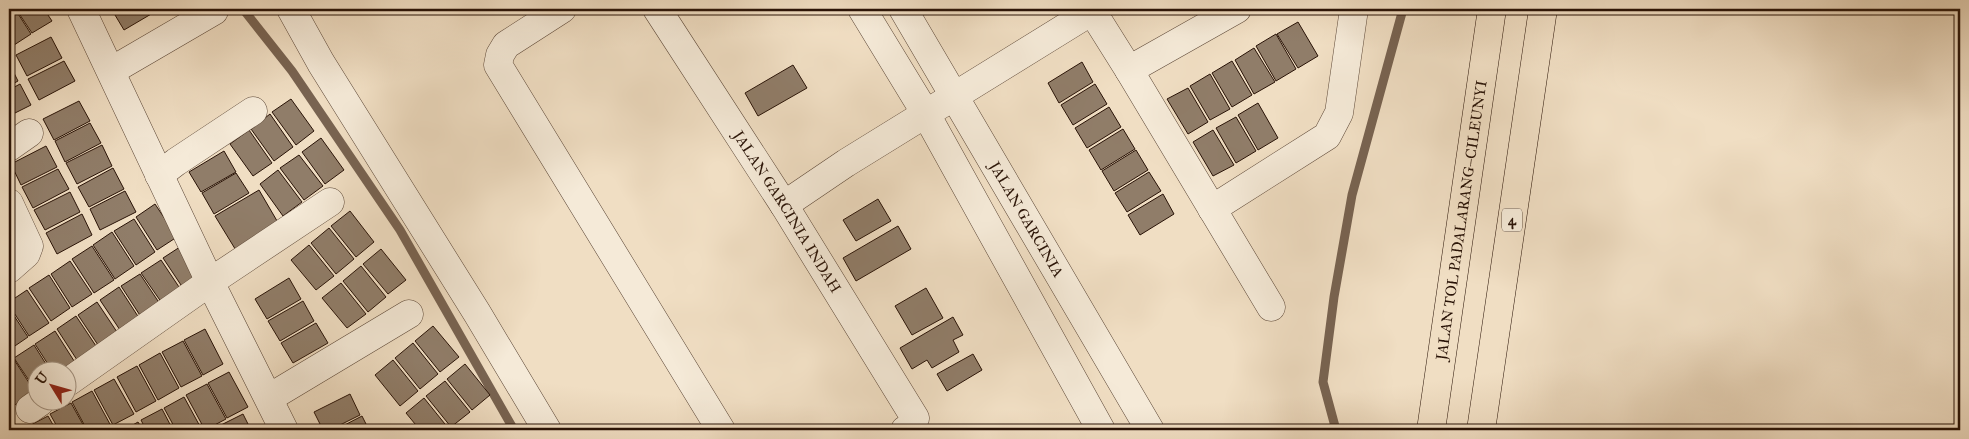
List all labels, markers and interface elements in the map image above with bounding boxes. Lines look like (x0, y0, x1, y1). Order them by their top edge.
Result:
street label: JALAN TOL PADALARANG–CILEUNYI (1432, 79, 1491, 363)
street label: JALAN GARCINIA INDAH (727, 126, 845, 296)
street label: JALAN GARCINIA (984, 157, 1067, 280)
road number: 4 (1502, 208, 1522, 232)
north arrow (28, 362, 78, 412)
text: U (32, 368, 53, 388)

